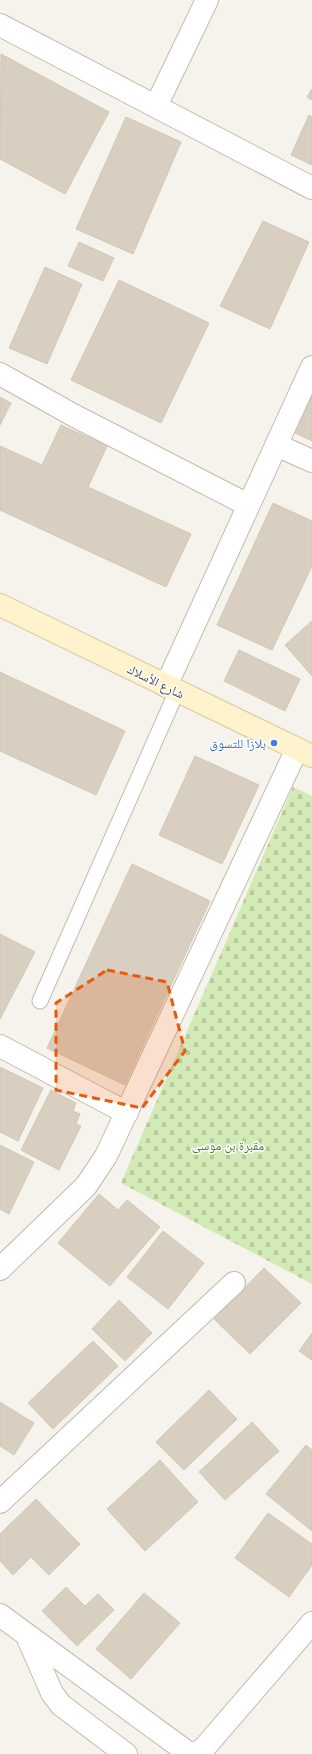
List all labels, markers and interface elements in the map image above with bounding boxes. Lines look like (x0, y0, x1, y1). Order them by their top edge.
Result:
street label: شارع الأسلاك (124, 661, 187, 703)
place label: بلازا للتسوق (209, 736, 266, 752)
marker: بلازا للتسوق (269, 738, 279, 748)
park label: مقبرة بن موسى (192, 1138, 264, 1154)

